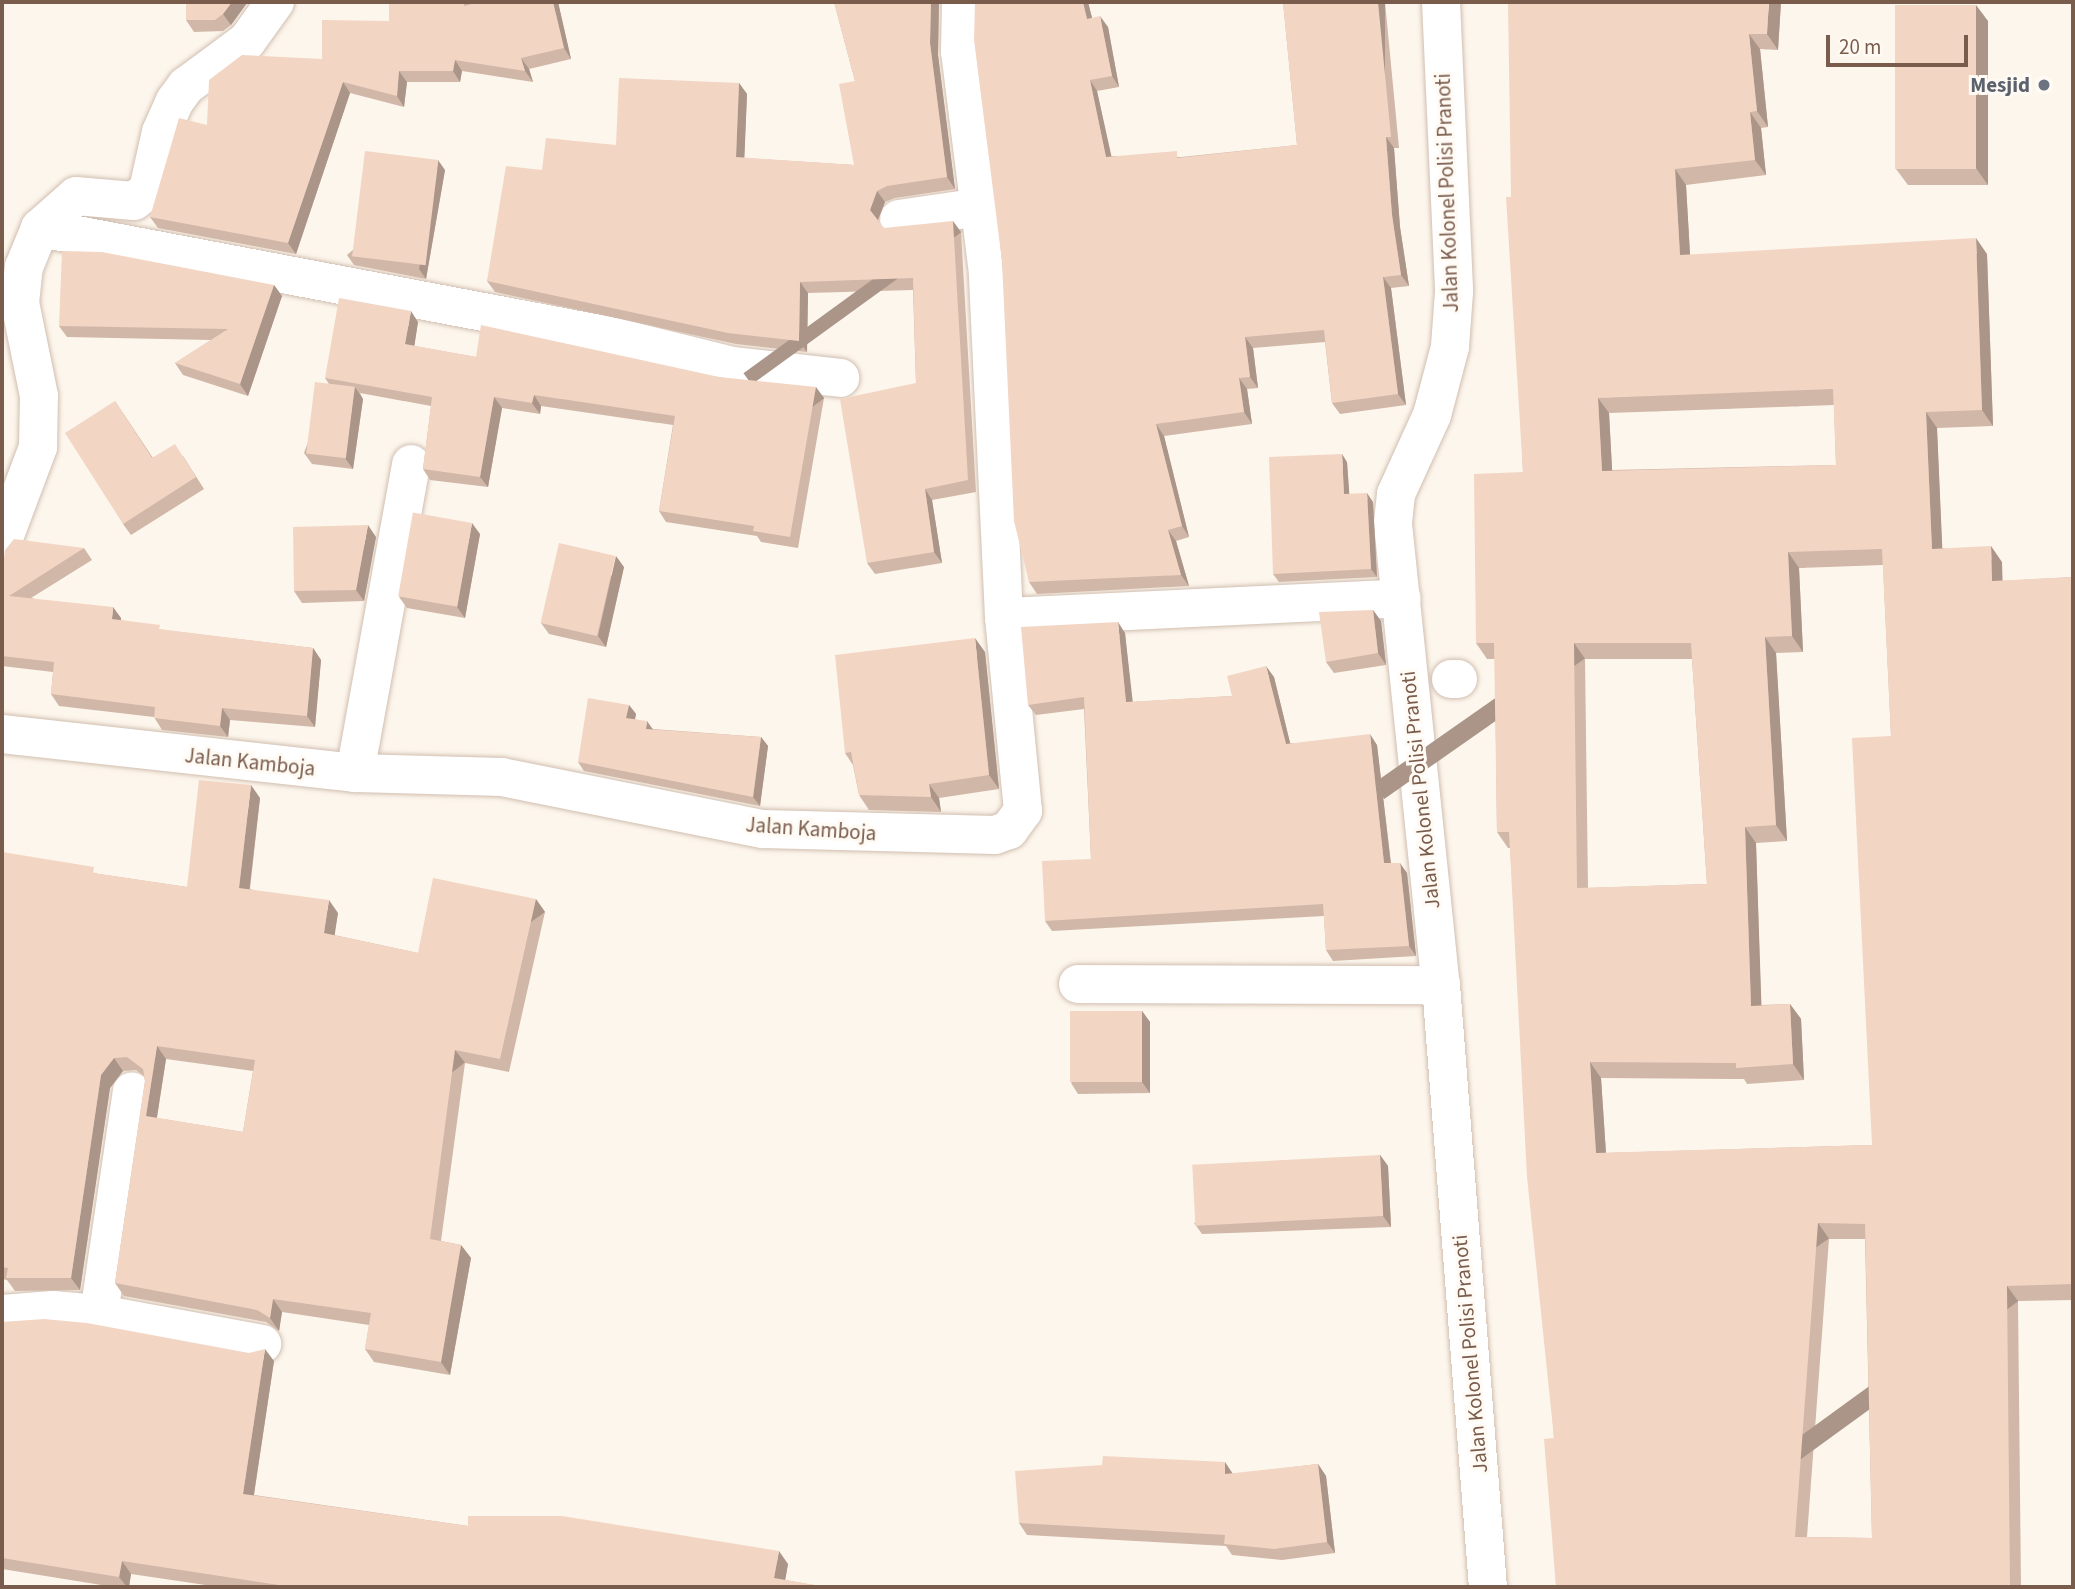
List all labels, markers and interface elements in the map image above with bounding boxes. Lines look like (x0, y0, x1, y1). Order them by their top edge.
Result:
scale bar (1830, 21, 1972, 65)
text: 20 m (1839, 32, 1881, 62)
place label: Mesjid (1970, 72, 2030, 98)
street label: Jalan Kolonel Polisi Pranoti (1430, 73, 1464, 313)
marker: Mesjid (2036, 77, 2052, 93)
street label: Jalan Kolonel Polisi Pranoti (1395, 670, 1445, 910)
street label: Jalan Kamboja (183, 743, 317, 781)
street label: Jalan Kamboja (745, 812, 877, 846)
street label: Jalan Kolonel Polisi Pranoti (1447, 1234, 1493, 1474)

